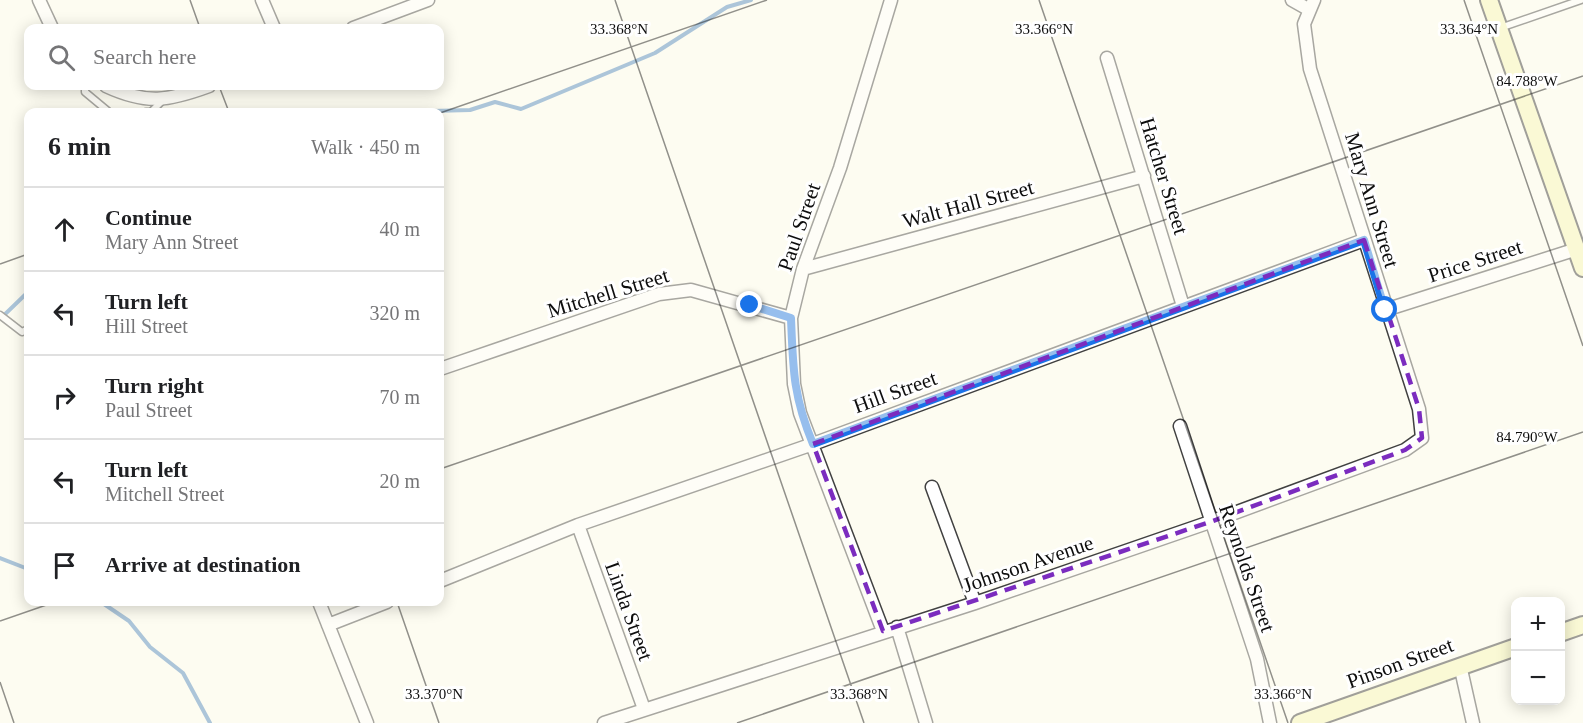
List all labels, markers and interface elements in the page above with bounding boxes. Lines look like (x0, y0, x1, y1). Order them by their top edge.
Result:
text: 33.368°N (590, 21, 648, 37)
text: 33.366°N (1015, 21, 1073, 37)
text: 33.364°N (1440, 21, 1498, 37)
search box (24, 24, 444, 90)
icon: search (45, 41, 78, 74)
text: Search here (93, 44, 196, 69)
text: 84.788°W (1496, 73, 1559, 89)
street label: Hatcher Street (1135, 115, 1193, 237)
street label: Mary Ann Street (1340, 130, 1404, 271)
text: 6 min (48, 132, 111, 161)
text: Walk · 450 m (311, 136, 420, 158)
street label: Walt Hall Street (900, 175, 1036, 233)
street label: Paul Street (773, 180, 825, 274)
text: Continue (105, 205, 192, 230)
icon: ahead (48, 213, 81, 246)
text: 40 m (379, 218, 420, 240)
text: Mary Ann Street (105, 231, 238, 253)
street label: Price Street (1425, 234, 1525, 287)
street label: Mitchell Street (545, 263, 672, 323)
text: Turn left (105, 289, 188, 314)
route end (736, 291, 762, 317)
route start (1371, 296, 1397, 322)
icon: left (48, 297, 81, 330)
text: 320 m (369, 302, 420, 324)
text: Hill Street (105, 315, 188, 337)
street label: Hill Street (850, 366, 940, 418)
text: Turn right (105, 373, 204, 398)
icon: right (48, 381, 81, 414)
text: 70 m (379, 386, 420, 408)
text: Paul Street (105, 399, 192, 421)
text: 84.790°W (1496, 429, 1559, 445)
text: Turn left (105, 457, 188, 482)
icon: left (48, 465, 81, 498)
text: 20 m (379, 470, 420, 492)
text: Mitchell Street (105, 483, 224, 505)
street label: Reynolds Street (1214, 501, 1280, 635)
street label: Johnson Avenue (959, 530, 1097, 598)
icon: arrive (48, 549, 81, 582)
text: Arrive at destination (105, 552, 301, 577)
street label: Linda Street (600, 558, 658, 664)
map controls (1511, 597, 1565, 705)
button: + (1511, 597, 1565, 651)
street label: Pinson Street (1344, 633, 1457, 693)
button: − (1511, 651, 1565, 705)
text: 33.370°N (405, 686, 463, 702)
text: 33.368°N (830, 686, 888, 702)
text: 33.366°N (1254, 686, 1312, 702)

